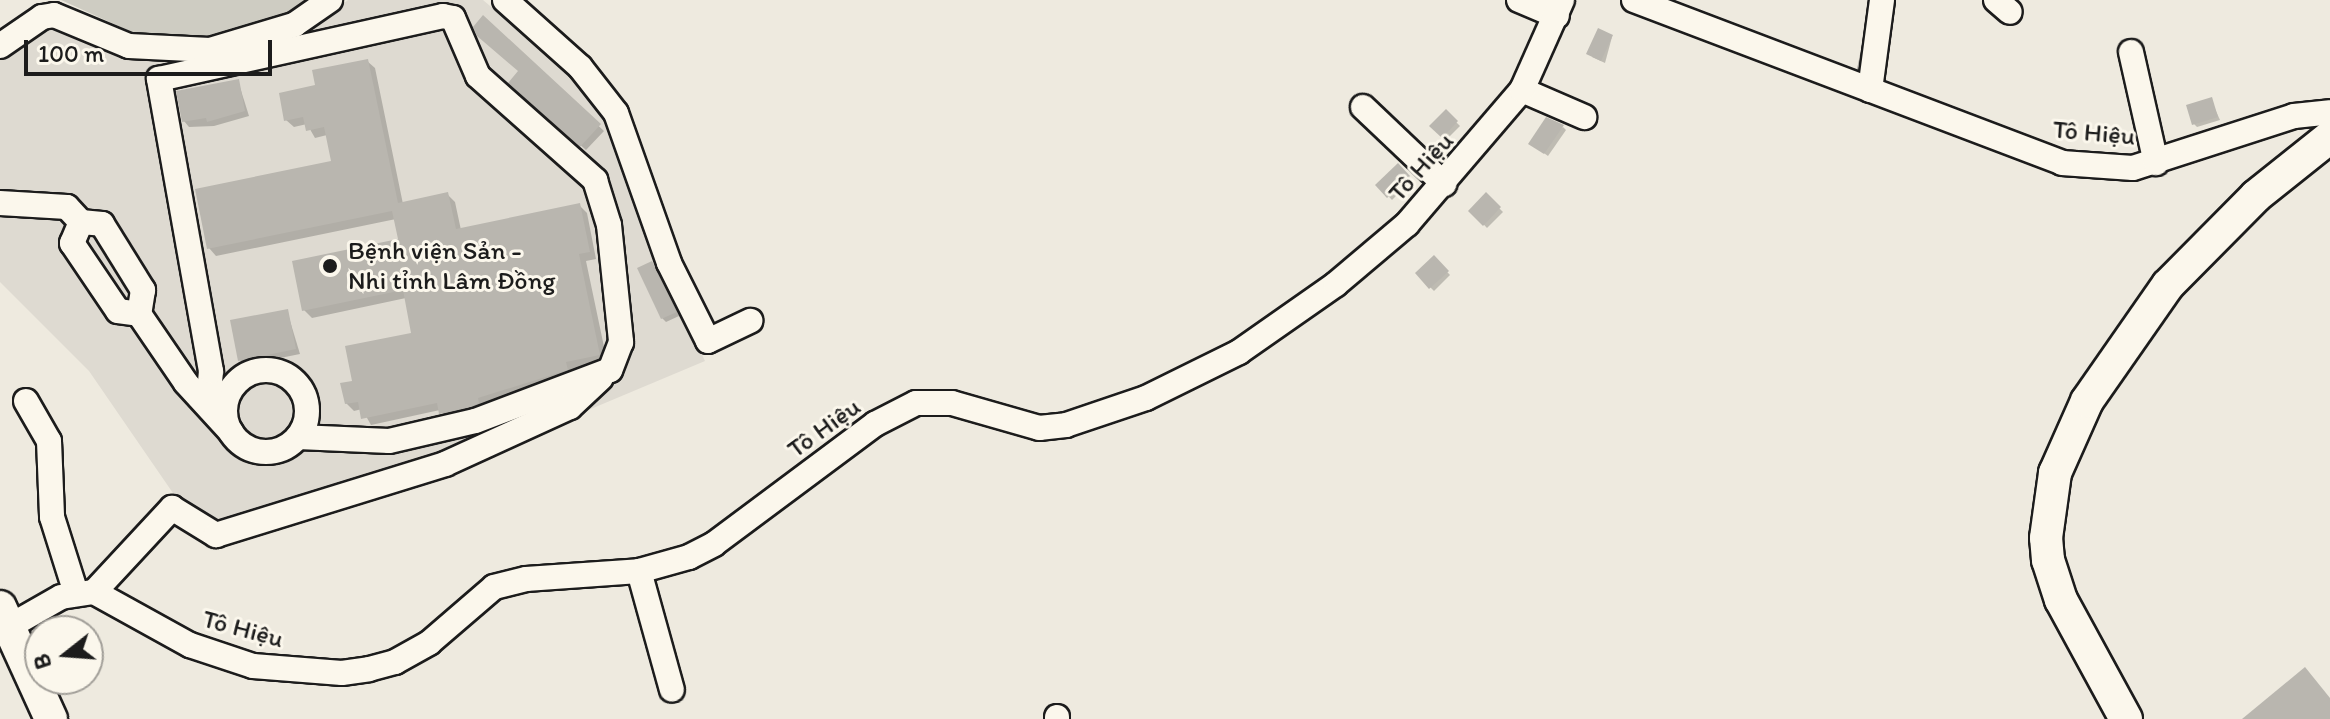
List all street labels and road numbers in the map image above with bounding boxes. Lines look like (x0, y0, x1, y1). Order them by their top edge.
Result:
street label: Tô Hiệu (2051, 114, 2137, 152)
street label: Tô Hiệu (1382, 126, 1460, 208)
street label: Tô Hiệu (781, 391, 867, 465)
street label: Tô Hiệu (199, 603, 287, 655)

